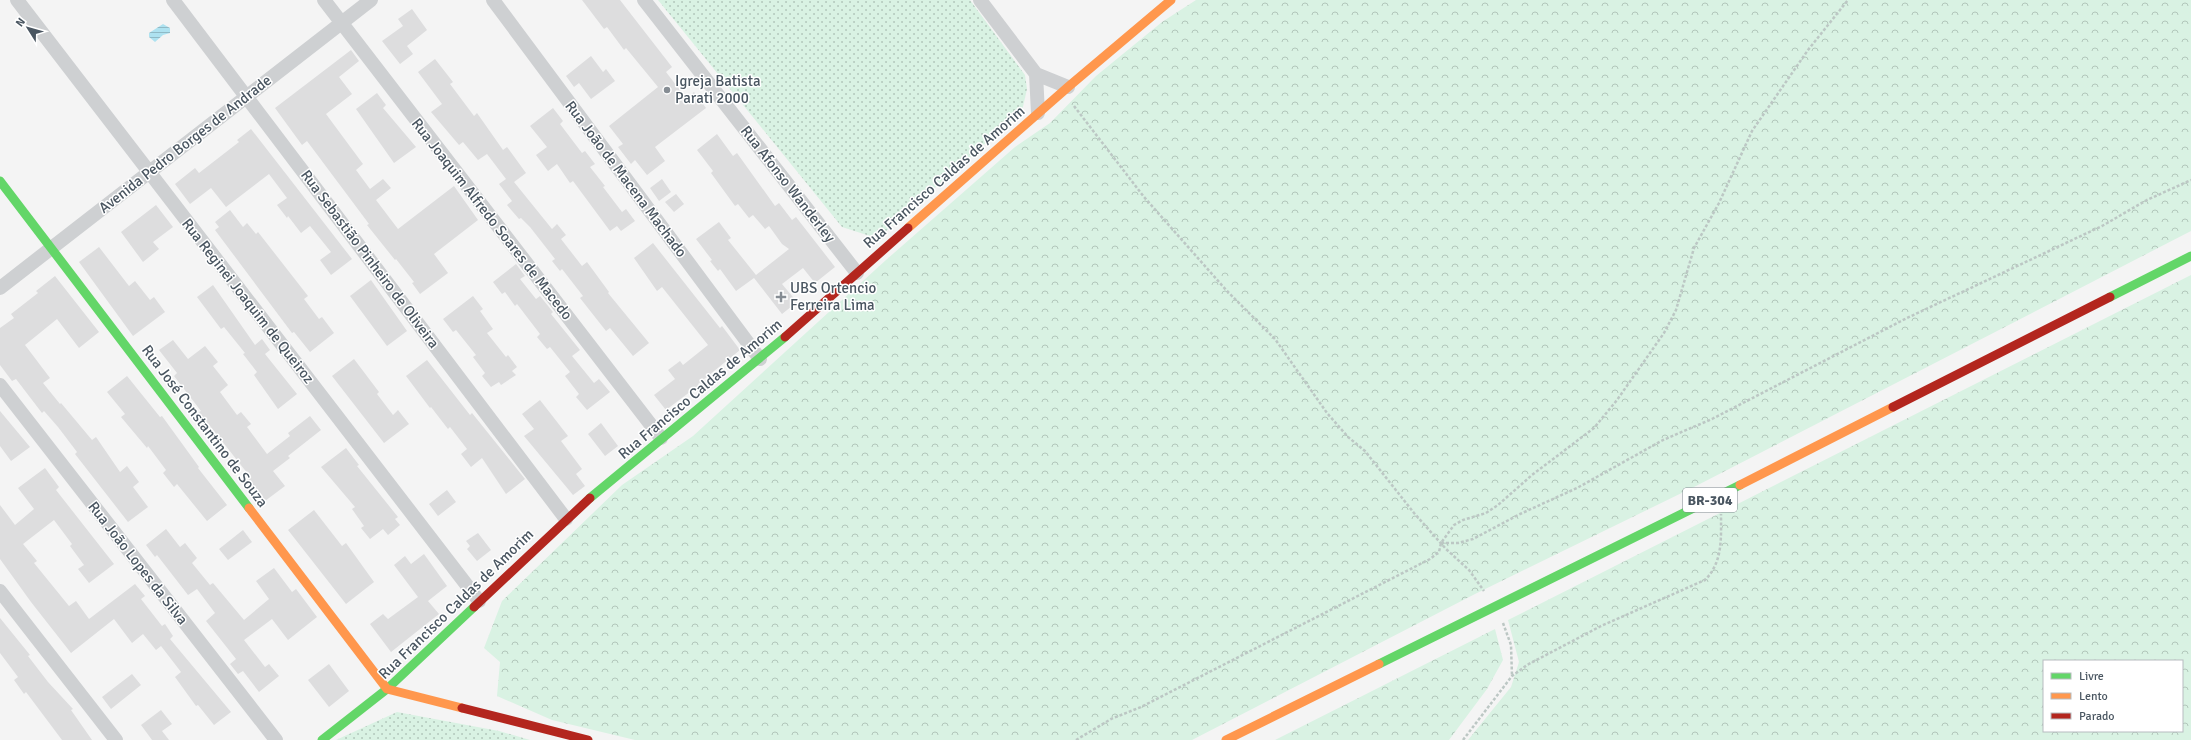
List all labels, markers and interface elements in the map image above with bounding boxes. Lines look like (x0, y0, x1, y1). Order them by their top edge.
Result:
north arrow (8, 8, 48, 48)
text: N (13, 15, 28, 29)
street label: Avenida Pedro Borges de Andrade (95, 71, 275, 217)
place label: Igreja Batista Parati 2000 (675, 72, 761, 107)
marker: Igreja Batista Parati 2000 (662, 85, 672, 95)
street label: Rua João de Macena Machado (561, 97, 691, 261)
street label: Rua Francisco Caldas de Amorim (860, 102, 1028, 252)
street label: Rua Joaquim Alfredo Soares de Macedo (408, 115, 576, 323)
street label: Rua Afonso Wanderley (737, 122, 839, 246)
street label: Rua Sebastião Pinheiro de Oliveira (297, 166, 443, 352)
street label: Rua Reginei Joaquim de Queiroz (178, 215, 318, 387)
place label: UBS Ortencio Ferreira Lima (790, 279, 877, 314)
marker: UBS Ortencio Ferreira Lima (775, 291, 787, 303)
street label: Rua Francisco Caldas de Amorim (614, 315, 786, 463)
street label: Rua José Constantino de Souza (138, 341, 272, 511)
road number: BR-304 (1683, 488, 1737, 512)
street label: Rua João Lopes da Silva (84, 498, 192, 628)
street label: Rua Francisco Caldas de Amorim (375, 525, 537, 683)
legend (2043, 660, 2183, 732)
text: Livre (2079, 669, 2104, 684)
text: Lento (2079, 689, 2108, 704)
text: Parado (2079, 709, 2115, 724)

